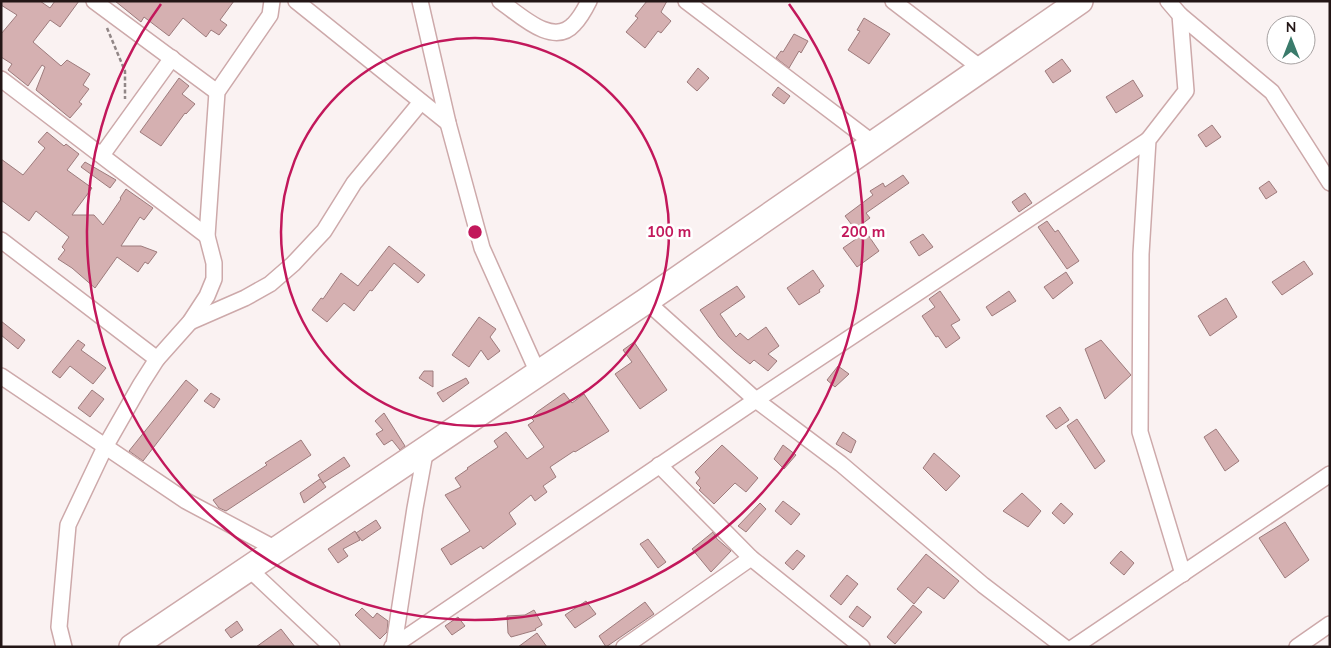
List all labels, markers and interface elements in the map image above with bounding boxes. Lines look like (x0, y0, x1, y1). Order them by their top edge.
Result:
north arrow (1266, 15, 1316, 65)
text: N (1286, 18, 1296, 36)
text: 100 m (647, 222, 691, 241)
text: 200 m (841, 222, 885, 241)
centre of rings (466, 223, 484, 241)

